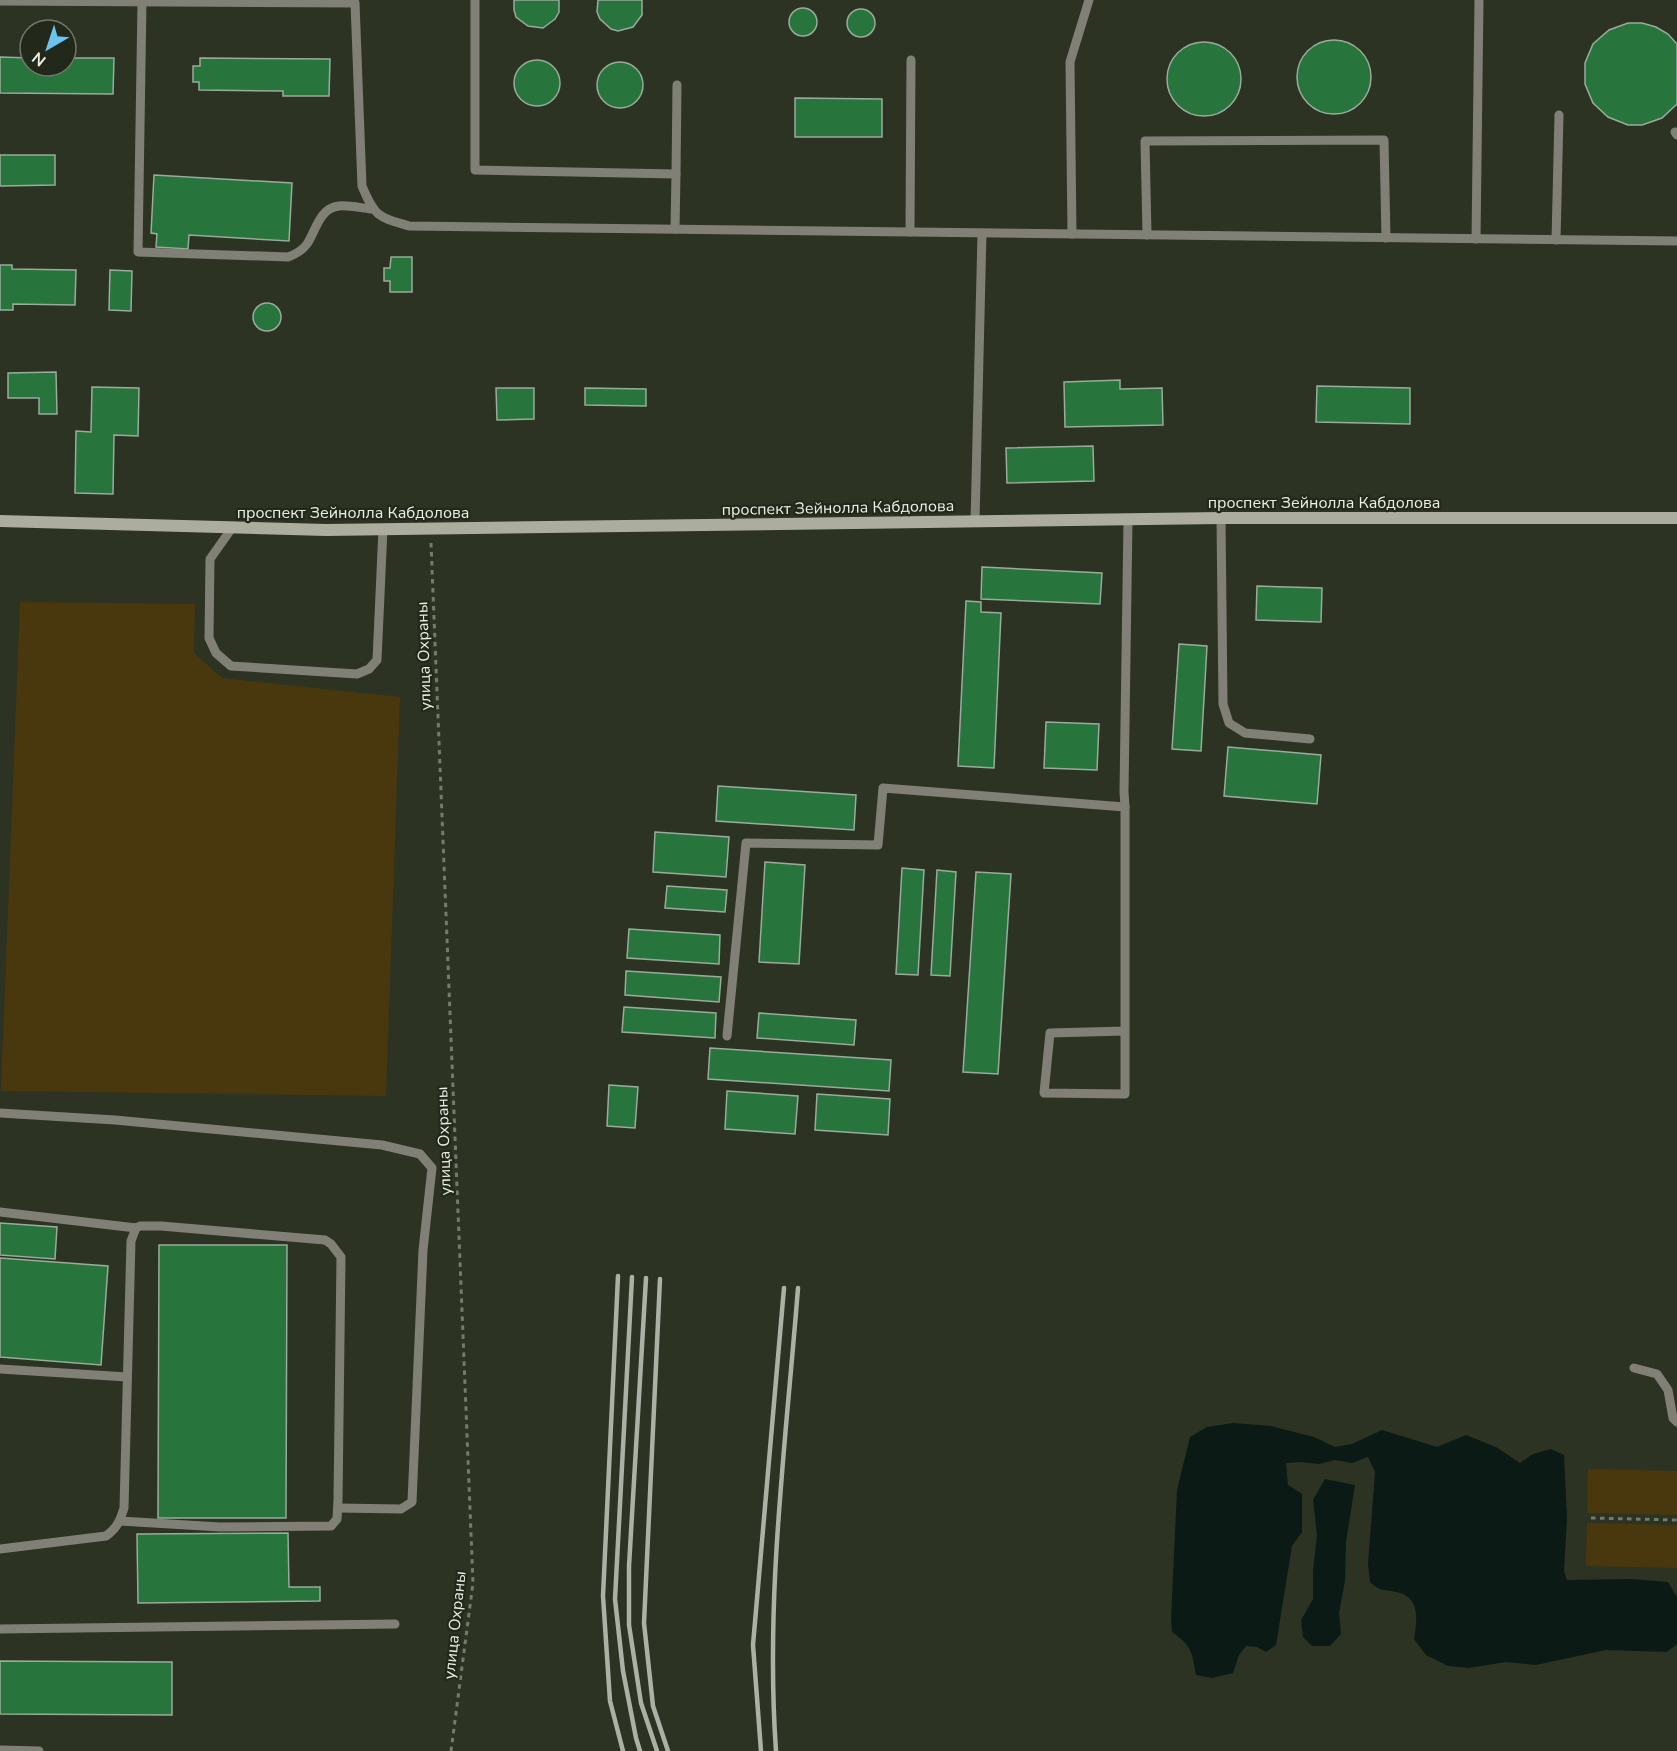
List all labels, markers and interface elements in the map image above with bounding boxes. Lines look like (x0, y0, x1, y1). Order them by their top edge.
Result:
north arrow (18, 18, 78, 78)
text: N (28, 47, 51, 71)
street label: проспект Зейнолла Кабдолова (1208, 492, 1440, 514)
street label: проспект Зейнолла Кабдолова (721, 495, 955, 521)
street label: проспект Зейнолла Кабдолова (237, 502, 469, 524)
street label: улица Охраны (411, 601, 437, 711)
street label: улица Охраны (431, 1086, 457, 1196)
street label: улица Охраны (438, 1570, 472, 1680)

